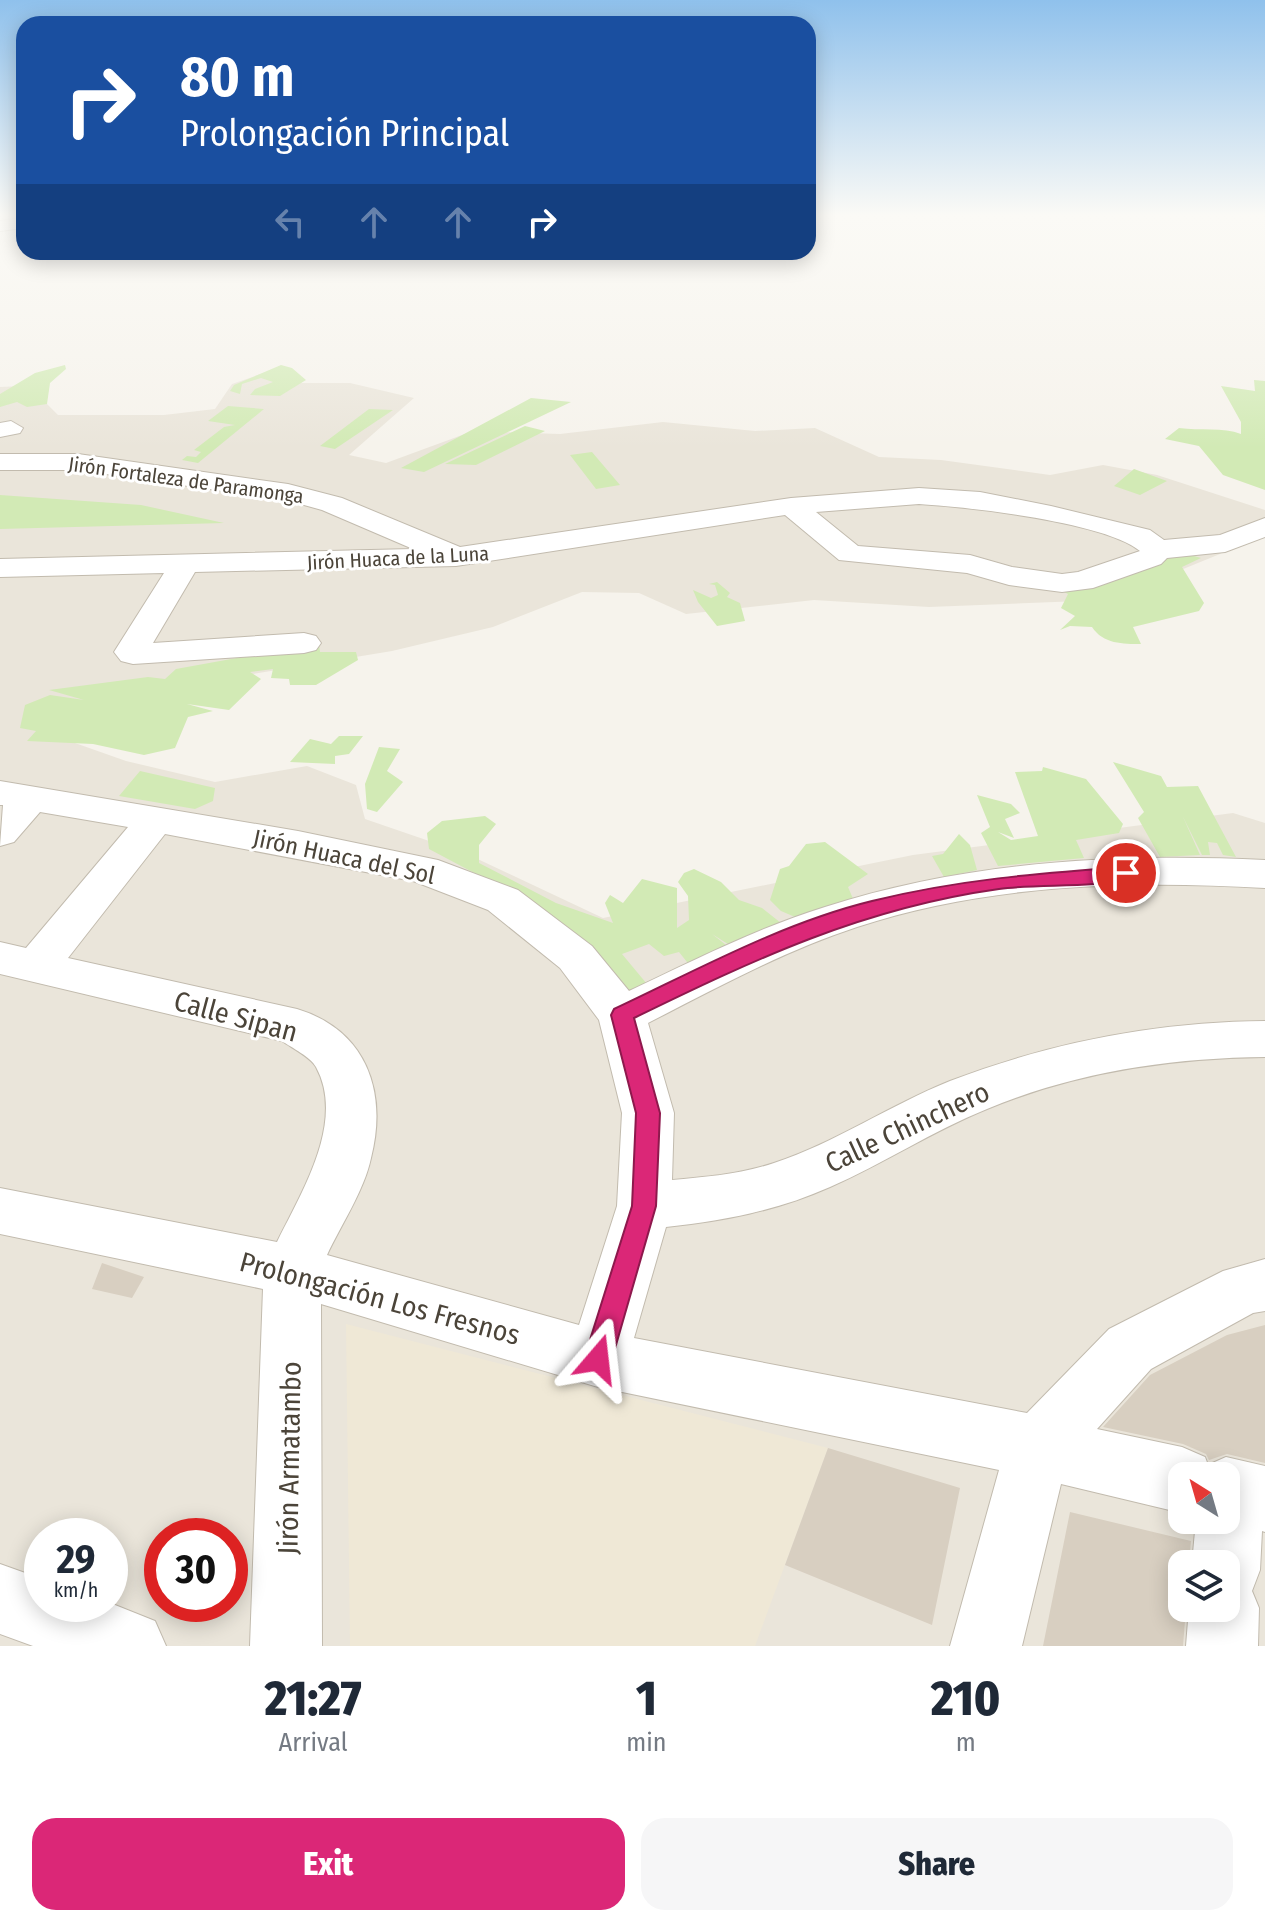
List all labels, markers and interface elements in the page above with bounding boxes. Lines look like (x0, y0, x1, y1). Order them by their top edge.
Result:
text: 80 m (180, 44, 295, 111)
icon: right (48, 48, 152, 152)
text: Prolongación Principal (180, 112, 509, 156)
icon: left (268, 200, 312, 244)
icon: ahead (352, 200, 396, 244)
icon: ahead (436, 200, 480, 244)
icon: right (520, 200, 564, 244)
street label: Jirón Fortaleza de Paramonga (67, 452, 305, 508)
street label: Jirón Huaca de la Luna (306, 541, 490, 575)
street label: Jirón Huaca del Sol (251, 824, 437, 890)
pin (1092, 839, 1160, 907)
icon: arrive (1104, 851, 1148, 895)
street label: Calle Sipan (170, 984, 301, 1049)
street label: Calle Chinchero (820, 1075, 995, 1180)
street label: Prolongación Los Fresnos (236, 1245, 523, 1352)
position arrow (556, 1317, 640, 1401)
street label: Jirón Armatambo (271, 1361, 308, 1555)
north arrow (1168, 1462, 1240, 1534)
map controls (1168, 1462, 1240, 1622)
speed limit sign: 30 (144, 1518, 248, 1622)
text: 29 (56, 1536, 95, 1584)
button: layers (1168, 1550, 1240, 1622)
text: km/h (54, 1578, 98, 1602)
text: 21:27 (265, 1670, 361, 1728)
text: 1 (636, 1670, 657, 1728)
text: 210 (931, 1670, 1000, 1728)
text: Arrival (279, 1727, 348, 1758)
text: min (626, 1727, 666, 1758)
text: m (956, 1727, 976, 1758)
button: Exit (32, 1818, 625, 1910)
button: Share (641, 1818, 1233, 1910)

